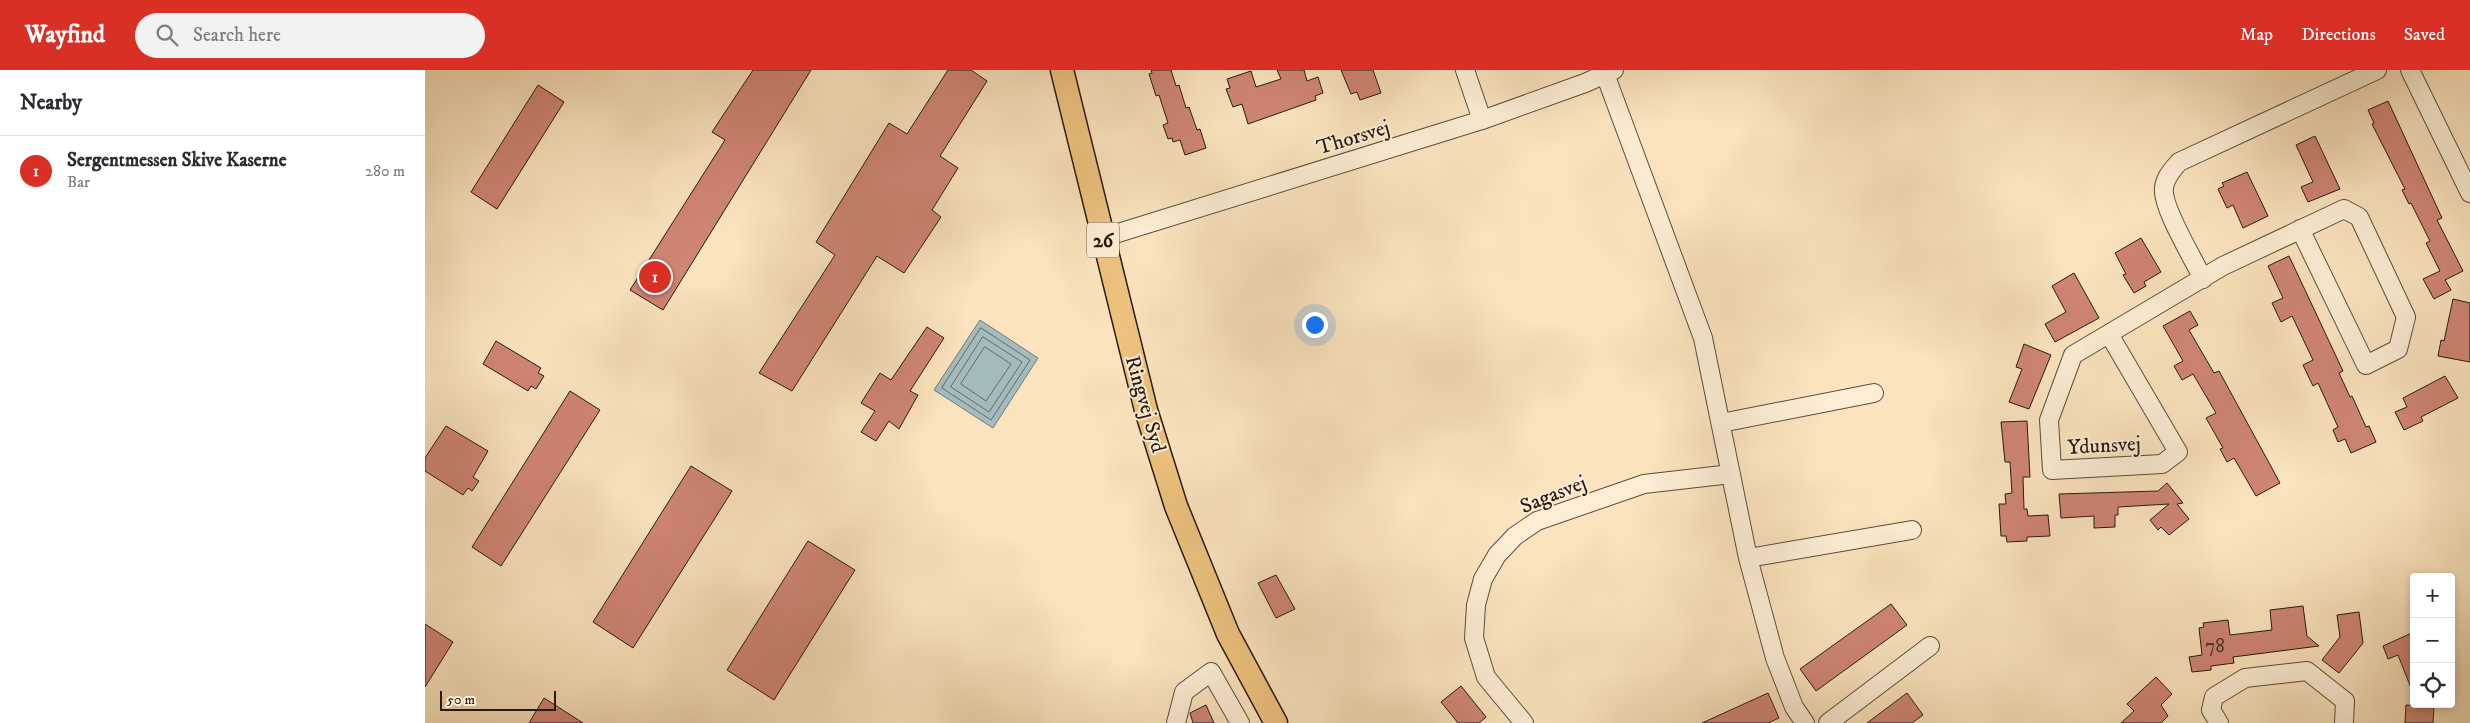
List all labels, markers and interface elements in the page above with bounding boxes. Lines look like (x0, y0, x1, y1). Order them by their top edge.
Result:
search box (135, 13, 485, 58)
text: Wayfind (25, 20, 105, 50)
icon: search (153, 21, 181, 49)
text: Search here (193, 24, 281, 47)
text: Map (2240, 24, 2273, 46)
text: Directions (2301, 24, 2376, 46)
text: Saved (2404, 24, 2445, 46)
text: Nearby (20, 90, 82, 116)
street label: Thorsvej (1314, 115, 1393, 161)
text: Sergentmessen Skive Kaserne (67, 149, 287, 172)
text: 1 (33, 161, 39, 181)
text: 280 m (365, 161, 405, 181)
text: Bar (67, 172, 90, 192)
road number: 26 (1087, 222, 1119, 258)
pin: 1 (639, 258, 671, 296)
your location (1302, 312, 1328, 338)
street label: Ringvej Syd (1119, 353, 1171, 456)
street label: Ydunsvej (2067, 431, 2141, 461)
street label: Sagasvej (1517, 470, 1590, 520)
map controls (2410, 573, 2455, 708)
button: + (2410, 573, 2455, 618)
button: − (2410, 618, 2455, 663)
house number: 78 (2205, 635, 2225, 658)
button: locate (2410, 663, 2455, 708)
scale bar (440, 688, 556, 711)
text: 50 m (447, 691, 475, 709)

